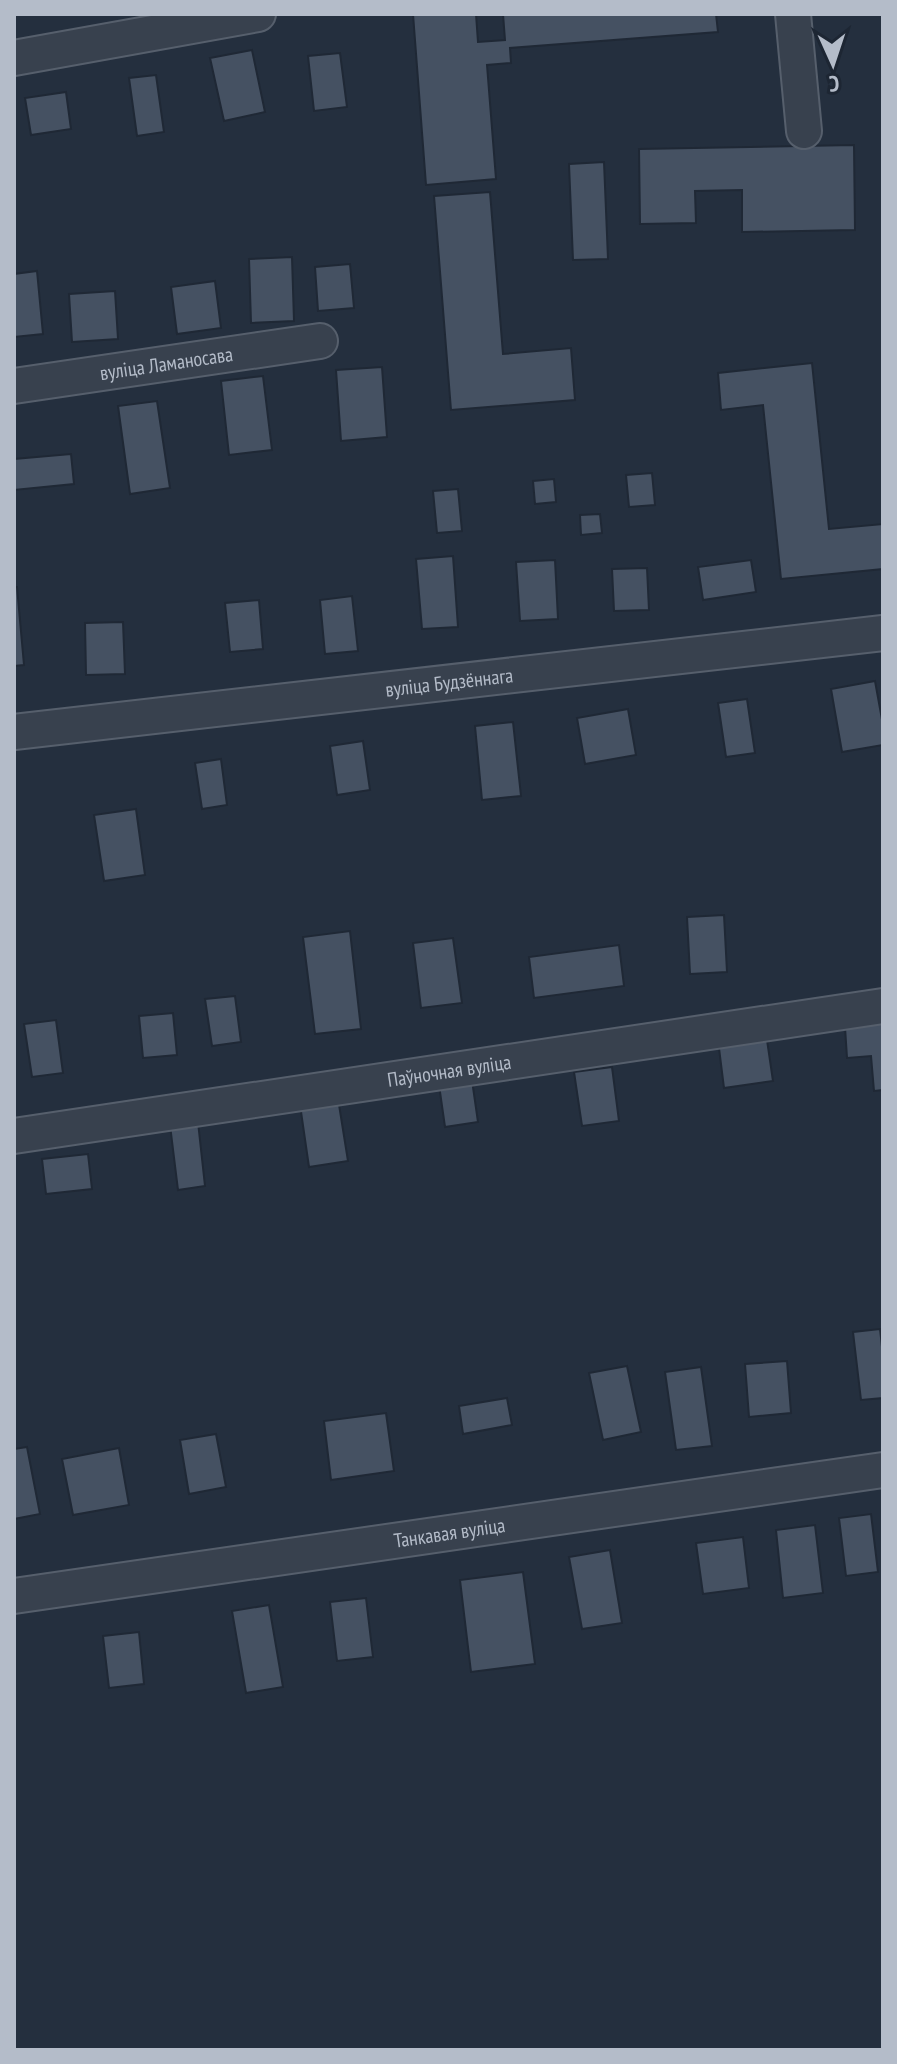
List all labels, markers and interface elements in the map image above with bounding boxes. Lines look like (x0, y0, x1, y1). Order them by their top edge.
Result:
north arrow (793, 24, 873, 104)
text: С (828, 70, 840, 98)
street label: вуліца Ламаносава (98, 341, 235, 386)
street label: вуліца Будзённага (384, 662, 514, 703)
street label: Паўночная вуліца (386, 1049, 513, 1093)
street label: Танкавая вуліца (392, 1512, 507, 1554)

